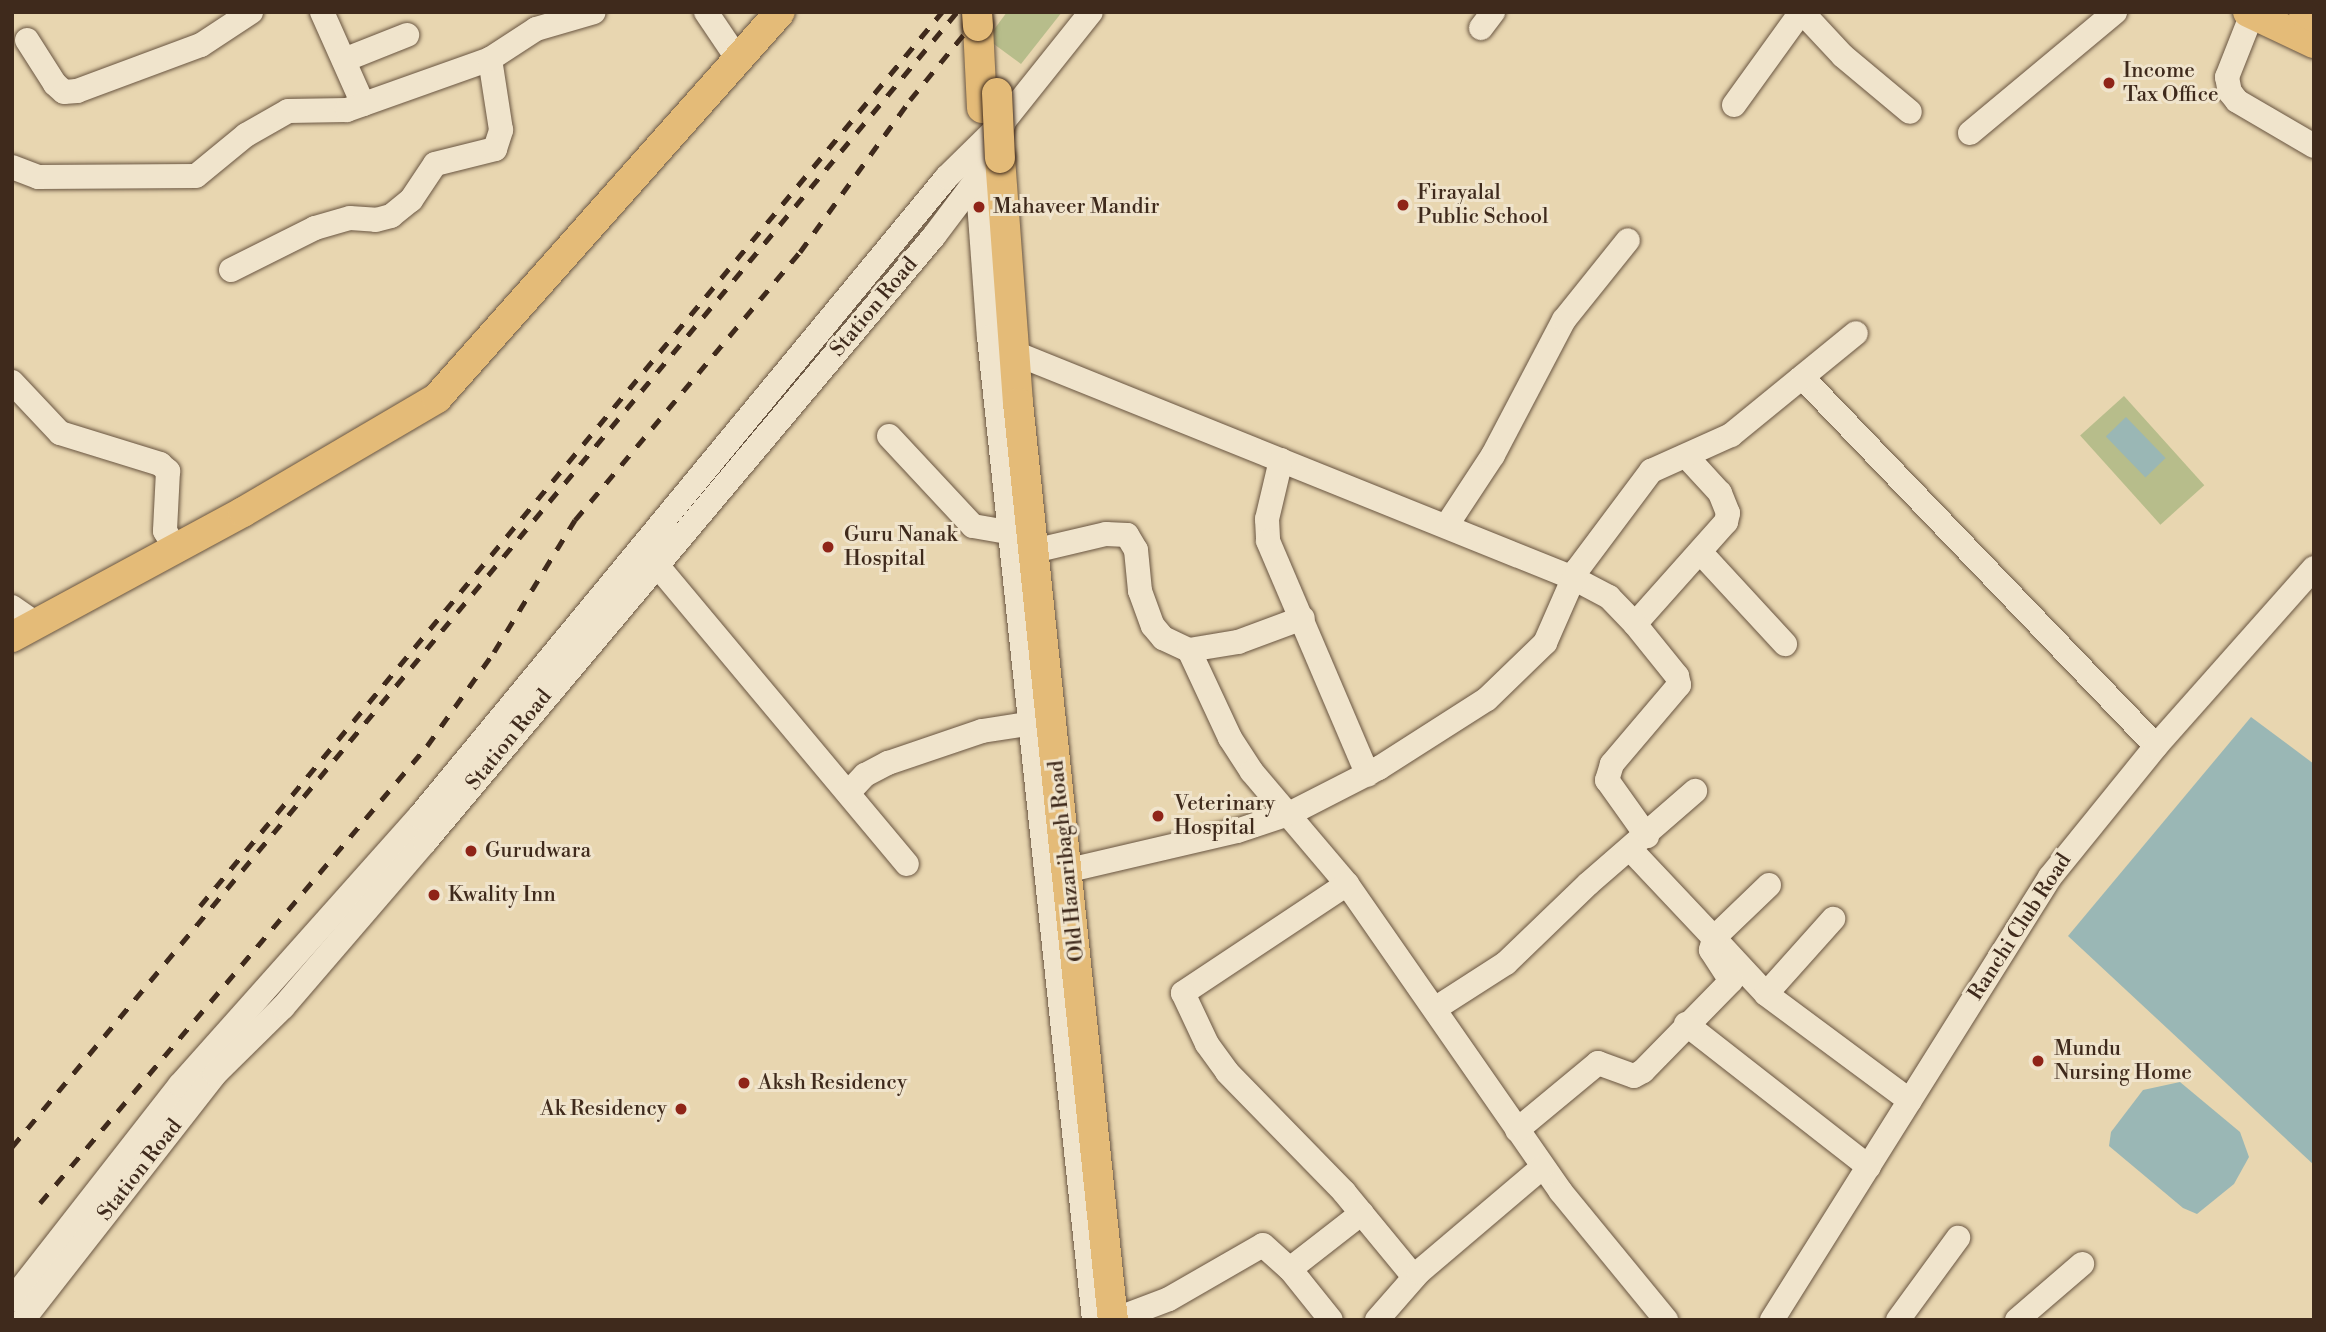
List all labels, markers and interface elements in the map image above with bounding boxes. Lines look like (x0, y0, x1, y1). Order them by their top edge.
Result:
place label: Income Tax Office (2123, 58, 2219, 108)
marker: Income Tax Office (2101, 75, 2117, 91)
place label: Firayalal Public School (1417, 180, 1548, 230)
place label: Mahaveer Mandir (993, 194, 1160, 220)
marker: Firayalal Public School (1395, 197, 1411, 213)
marker: Mahaveer Mandir (971, 199, 987, 215)
street label: Station Road (825, 252, 923, 362)
place label: Guru Nanak Hospital (844, 522, 957, 572)
marker: Guru Nanak Hospital (818, 537, 838, 557)
street label: Station Road (461, 685, 557, 795)
street label: Old Hazaribagh Road (1044, 759, 1090, 963)
place label: Veterinary Hospital (1174, 791, 1275, 841)
marker: Veterinary Hospital (1148, 806, 1168, 826)
place label: Gurudwara (485, 838, 591, 864)
marker: Gurudwara (463, 843, 479, 859)
street label: Ranchi Club Road (1963, 849, 2077, 1005)
place label: Kwality Inn (448, 882, 556, 908)
marker: Kwality Inn (426, 887, 442, 903)
place label: Mundu Nursing Home (2054, 1036, 2192, 1086)
marker: Mundu Nursing Home (2028, 1051, 2048, 1071)
place label: Aksh Residency (758, 1070, 907, 1096)
marker: Aksh Residency (736, 1075, 752, 1091)
place label: Ak Residency (540, 1096, 667, 1122)
marker: Ak Residency (673, 1101, 689, 1117)
street label: Station Road (92, 1114, 188, 1226)

